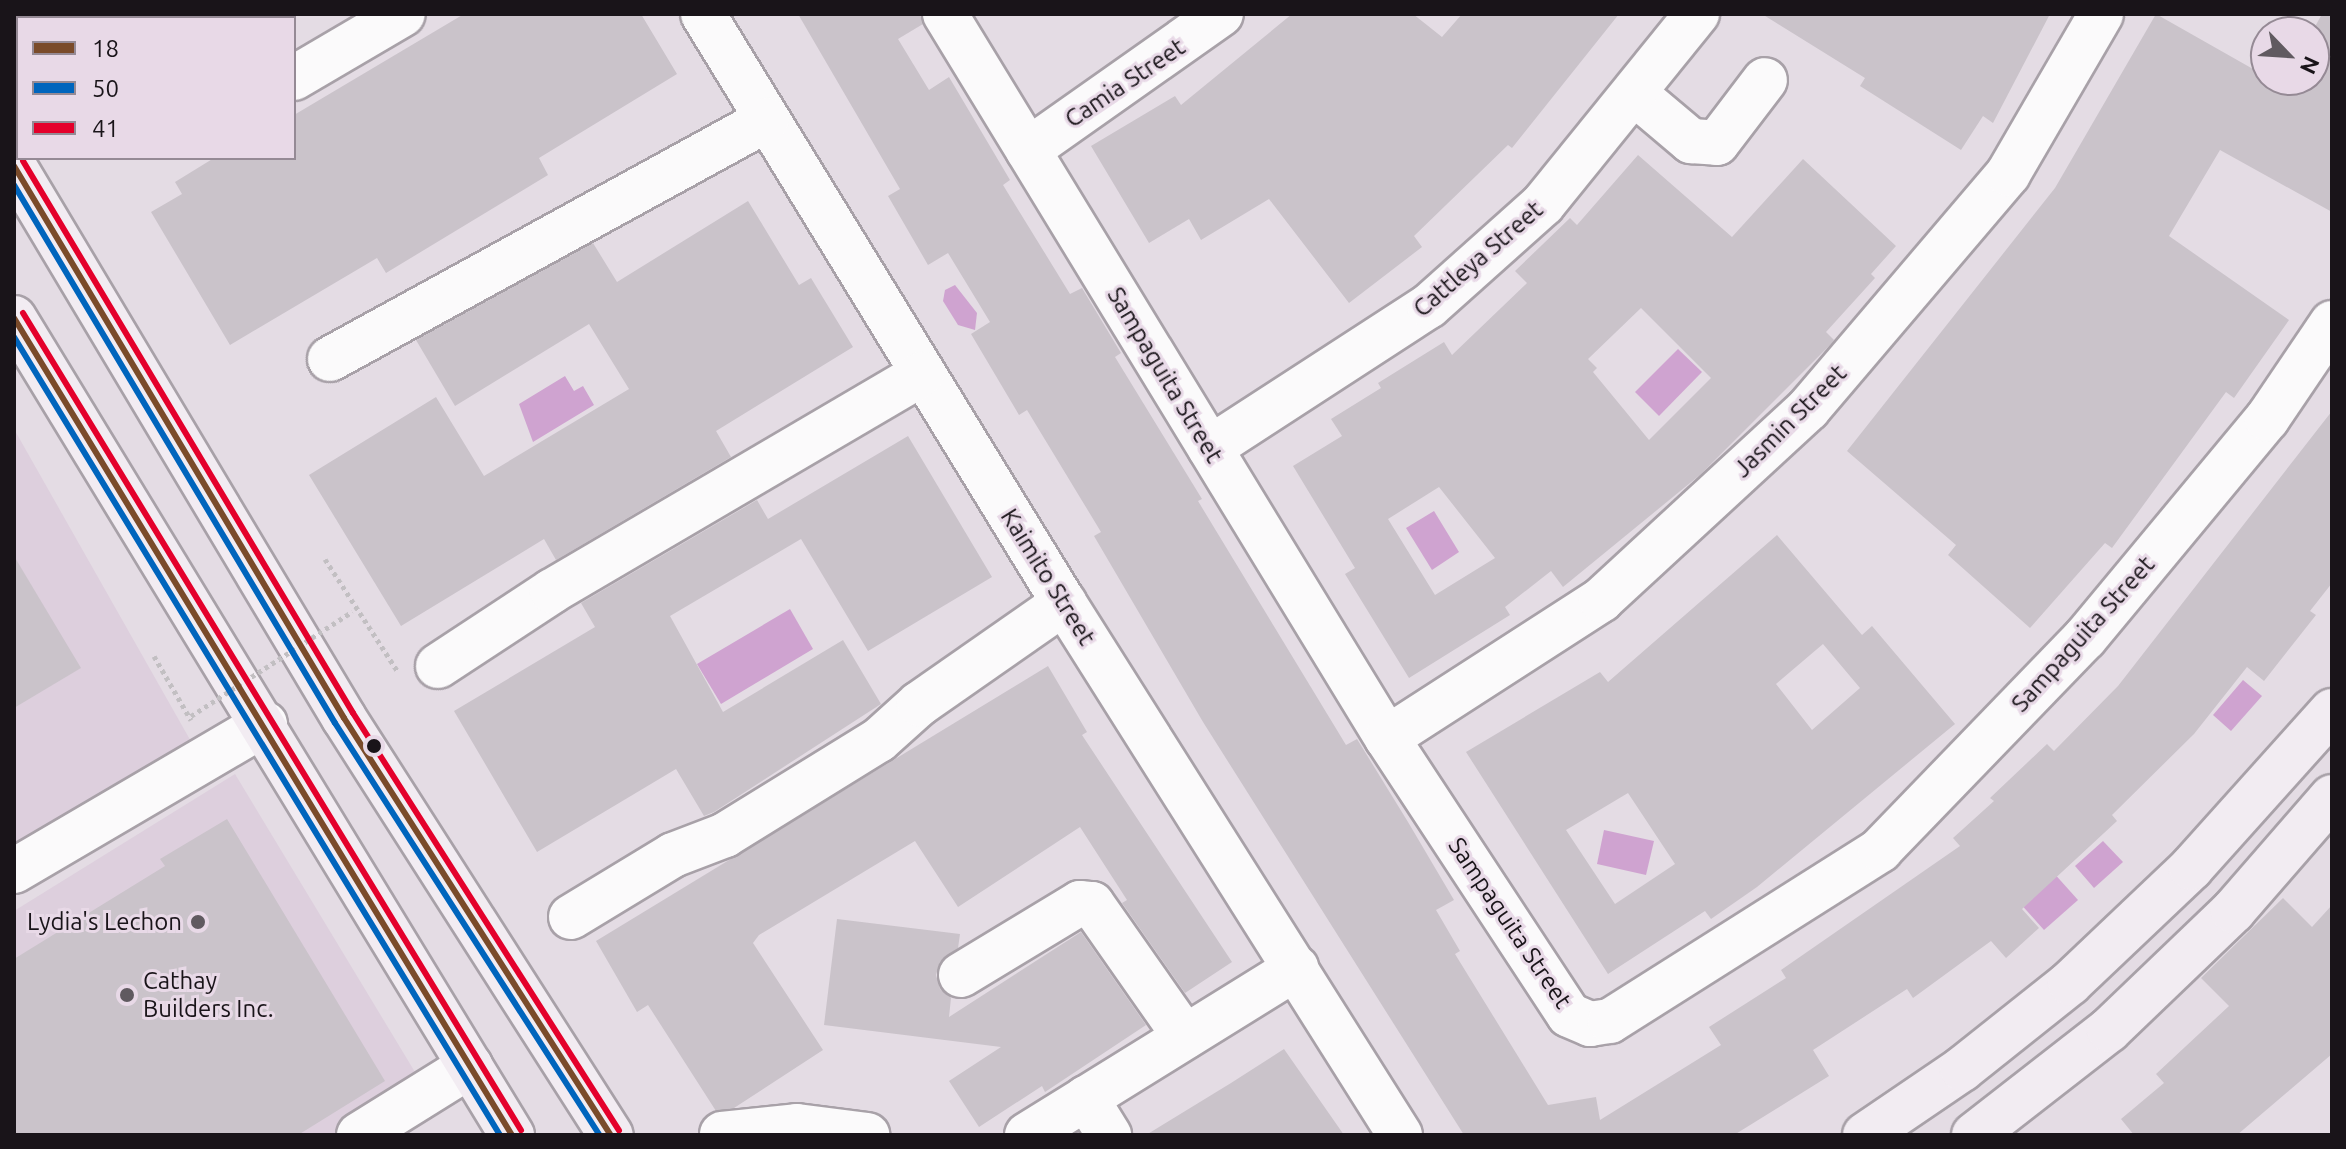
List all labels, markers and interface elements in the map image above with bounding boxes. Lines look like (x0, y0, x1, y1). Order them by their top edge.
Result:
legend (16, 16, 296, 160)
north arrow (2250, 16, 2330, 96)
street label: Camia Street (1060, 32, 1190, 134)
text: 18 (92, 35, 119, 62)
text: N (2296, 53, 2325, 78)
text: 50 (92, 75, 119, 102)
text: 41 (92, 115, 119, 142)
street label: Cattleya Street (1407, 195, 1549, 323)
street label: Sampaguita Street (1101, 282, 1229, 468)
street label: Jasmin Street (1728, 359, 1852, 483)
street label: Kaimito Street (995, 504, 1101, 650)
street label: Sampaguita Street (2006, 550, 2160, 718)
unlabelled marker (366, 738, 382, 754)
street label: Sampaguita Street (1442, 832, 1578, 1014)
place label: Lydia's Lechon (27, 908, 182, 936)
marker: Lydia's Lechon (189, 913, 207, 931)
place label: Cathay Builders Inc. (143, 967, 274, 1023)
marker: Cathay Builders Inc. (118, 986, 136, 1004)

